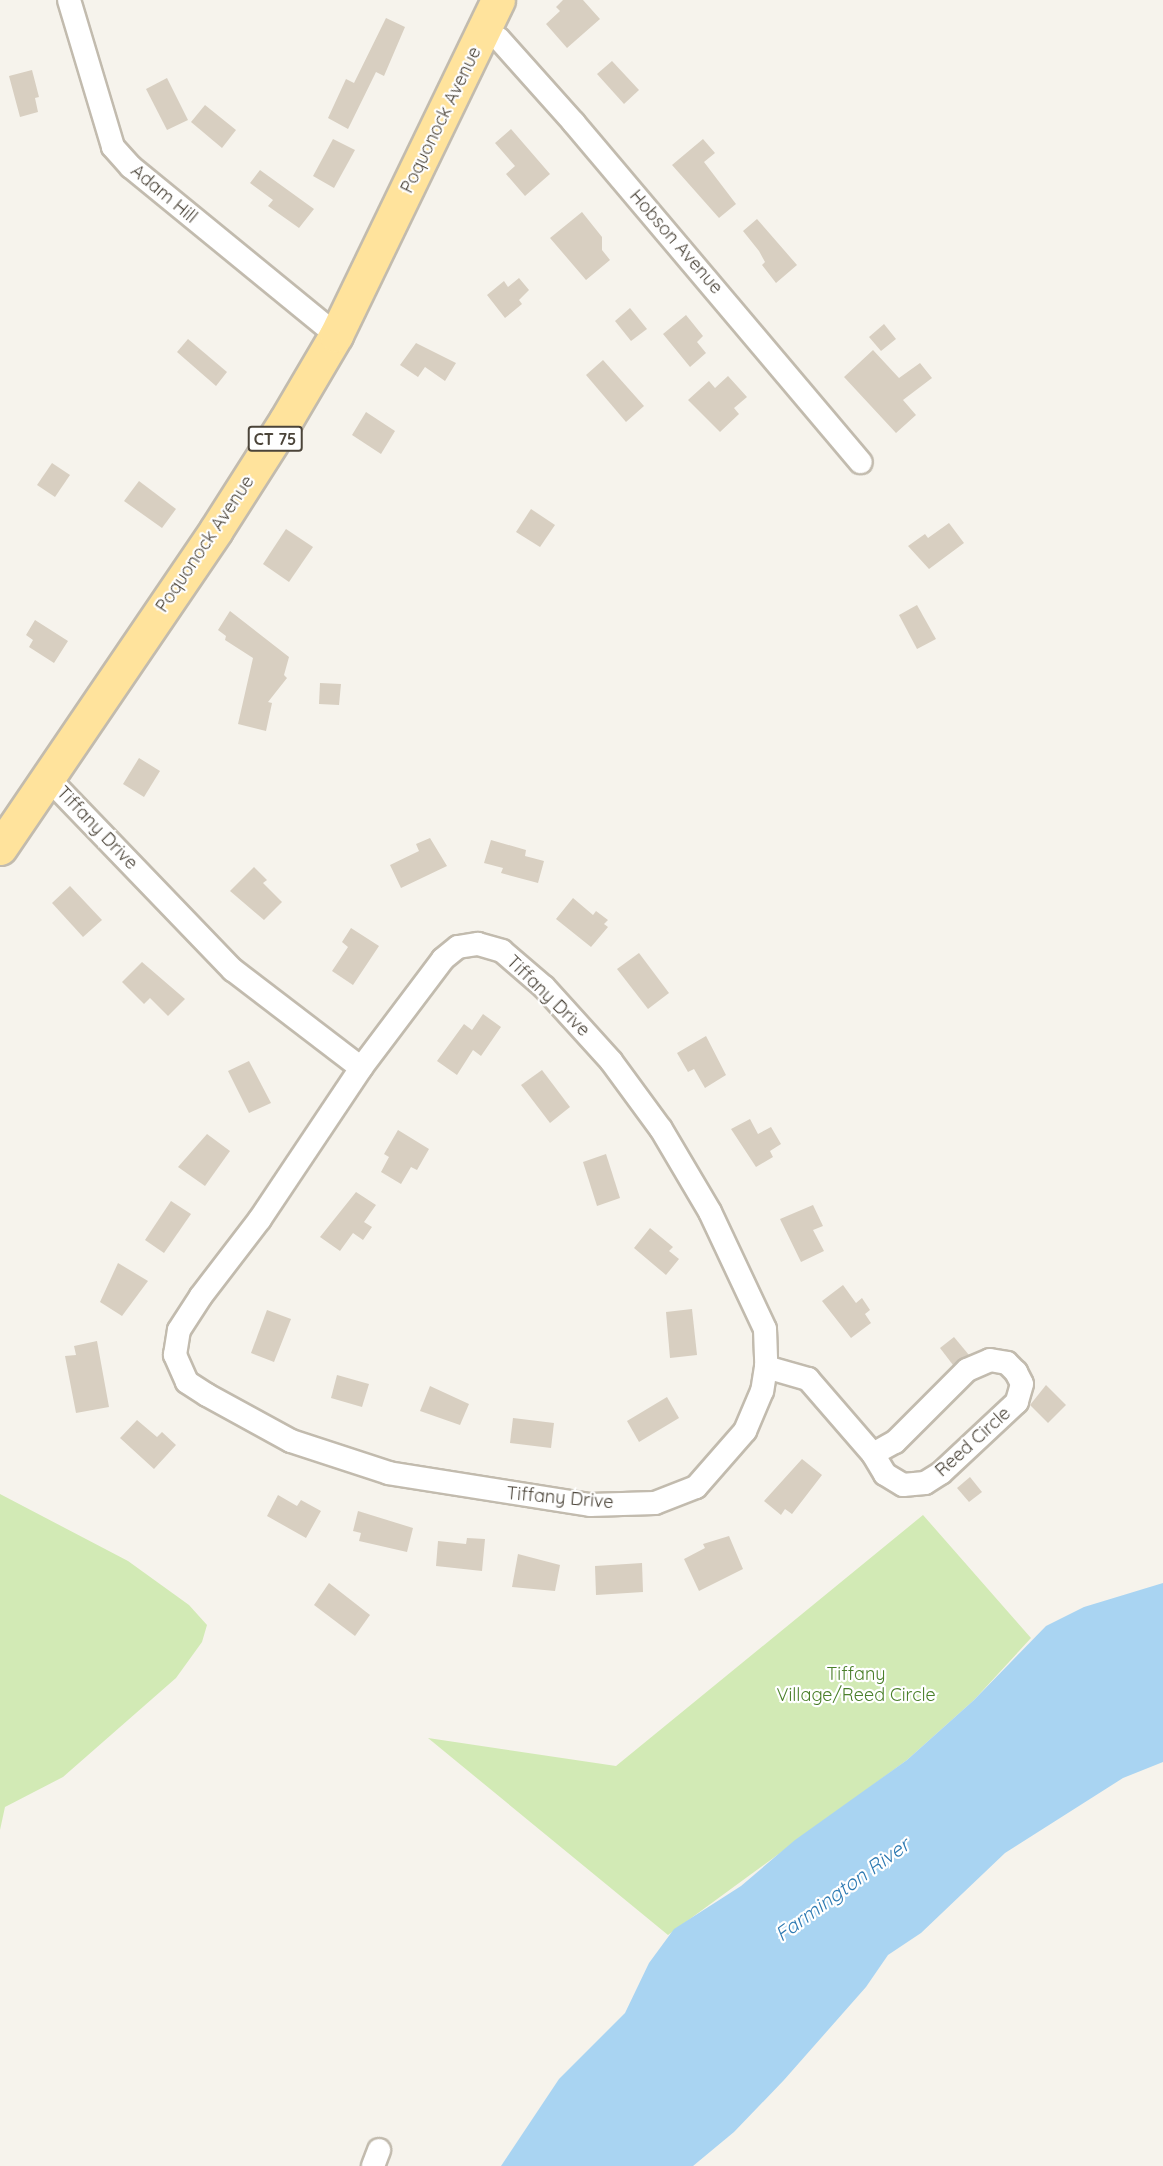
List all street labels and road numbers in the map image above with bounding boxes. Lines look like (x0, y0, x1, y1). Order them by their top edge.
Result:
street label: Poquonock Avenue (396, 43, 486, 197)
street label: Adam Hill (126, 160, 202, 228)
street label: Hobson Avenue (625, 186, 727, 298)
road number: CT 75 (246, 426, 304, 452)
street label: Poquonock Avenue (151, 472, 259, 616)
street label: Tiffany Drive (52, 782, 142, 874)
street label: Tiffany Drive (502, 951, 594, 1041)
street label: Reed Circle (931, 1403, 1015, 1481)
street label: Tiffany Drive (506, 1483, 614, 1513)

